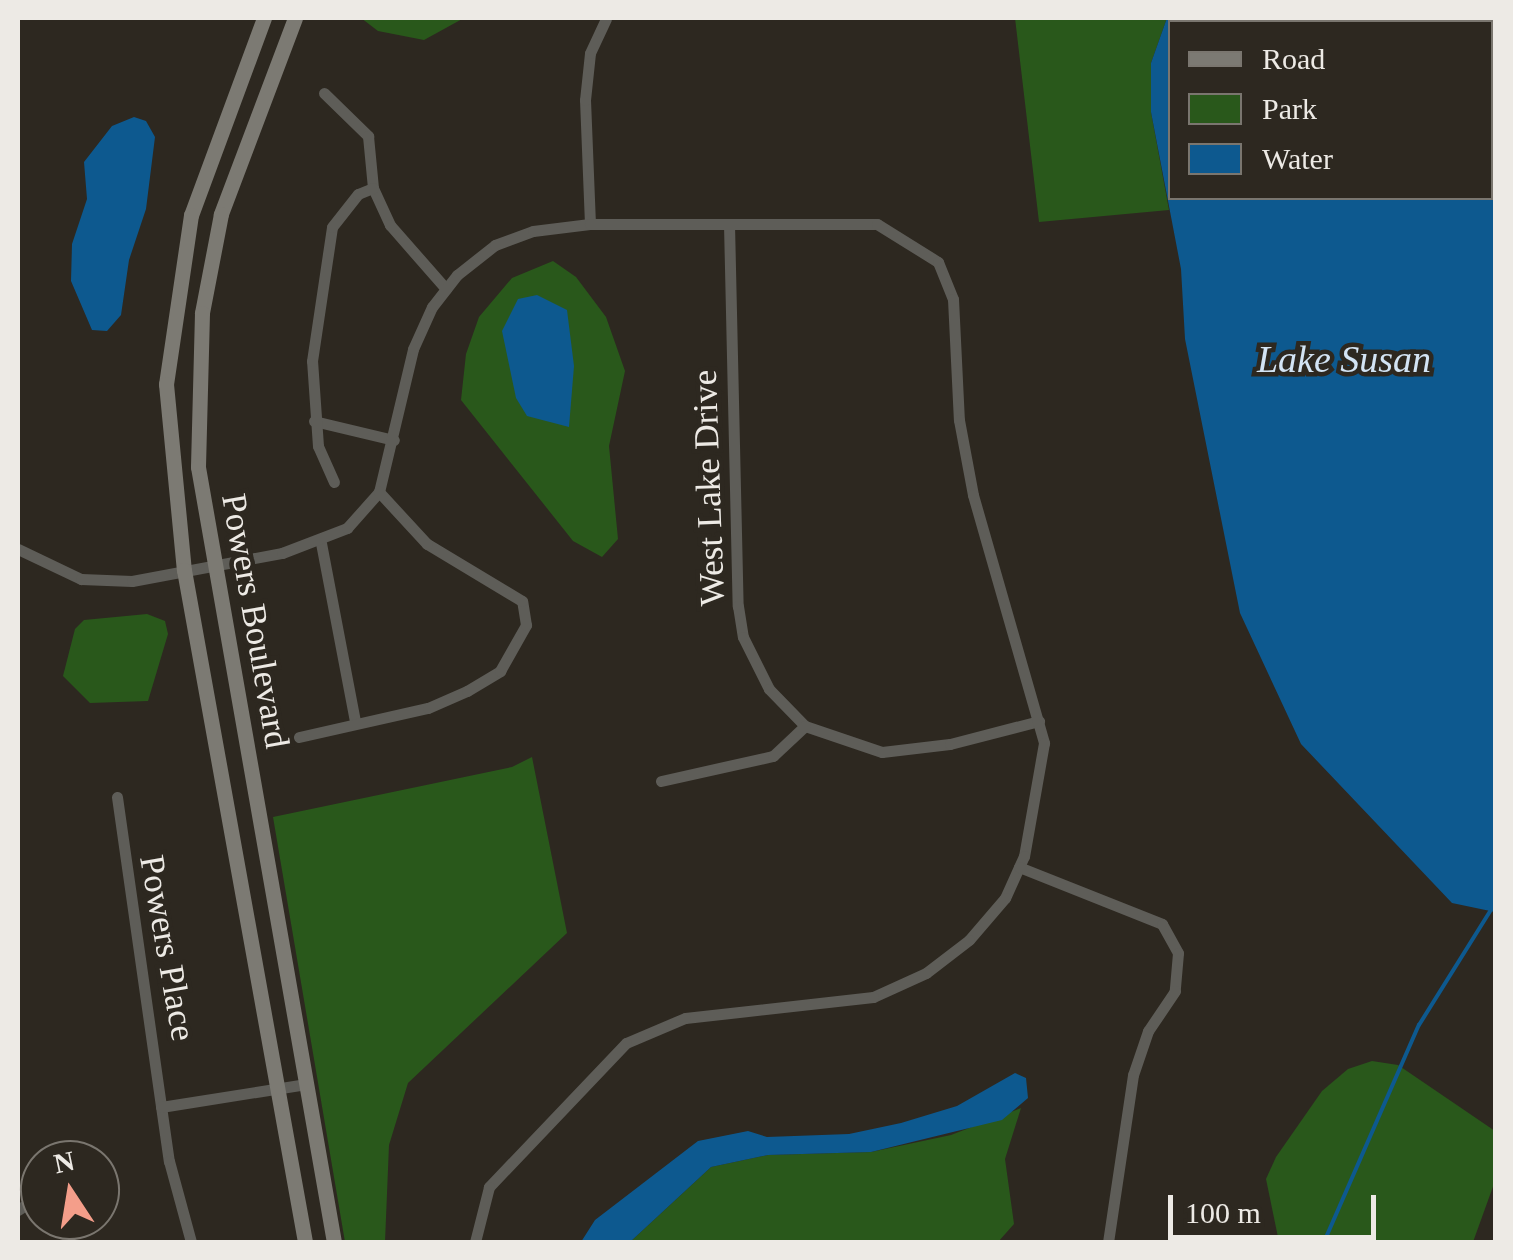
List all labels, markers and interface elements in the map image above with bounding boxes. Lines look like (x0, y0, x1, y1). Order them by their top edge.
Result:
legend (1168, 20, 1493, 200)
text: Road (1262, 42, 1325, 75)
text: Park (1262, 92, 1317, 125)
text: Water (1262, 142, 1333, 175)
water label: Lake Susan (1257, 337, 1431, 383)
street label: West Lake Drive (684, 369, 734, 607)
street label: Powers Boulevard (212, 491, 298, 751)
street label: Powers Place (130, 852, 204, 1044)
north arrow (20, 1140, 120, 1240)
text: N (51, 1145, 77, 1179)
scale bar (1173, 1175, 1380, 1237)
text: 100 m (1185, 1196, 1261, 1229)

